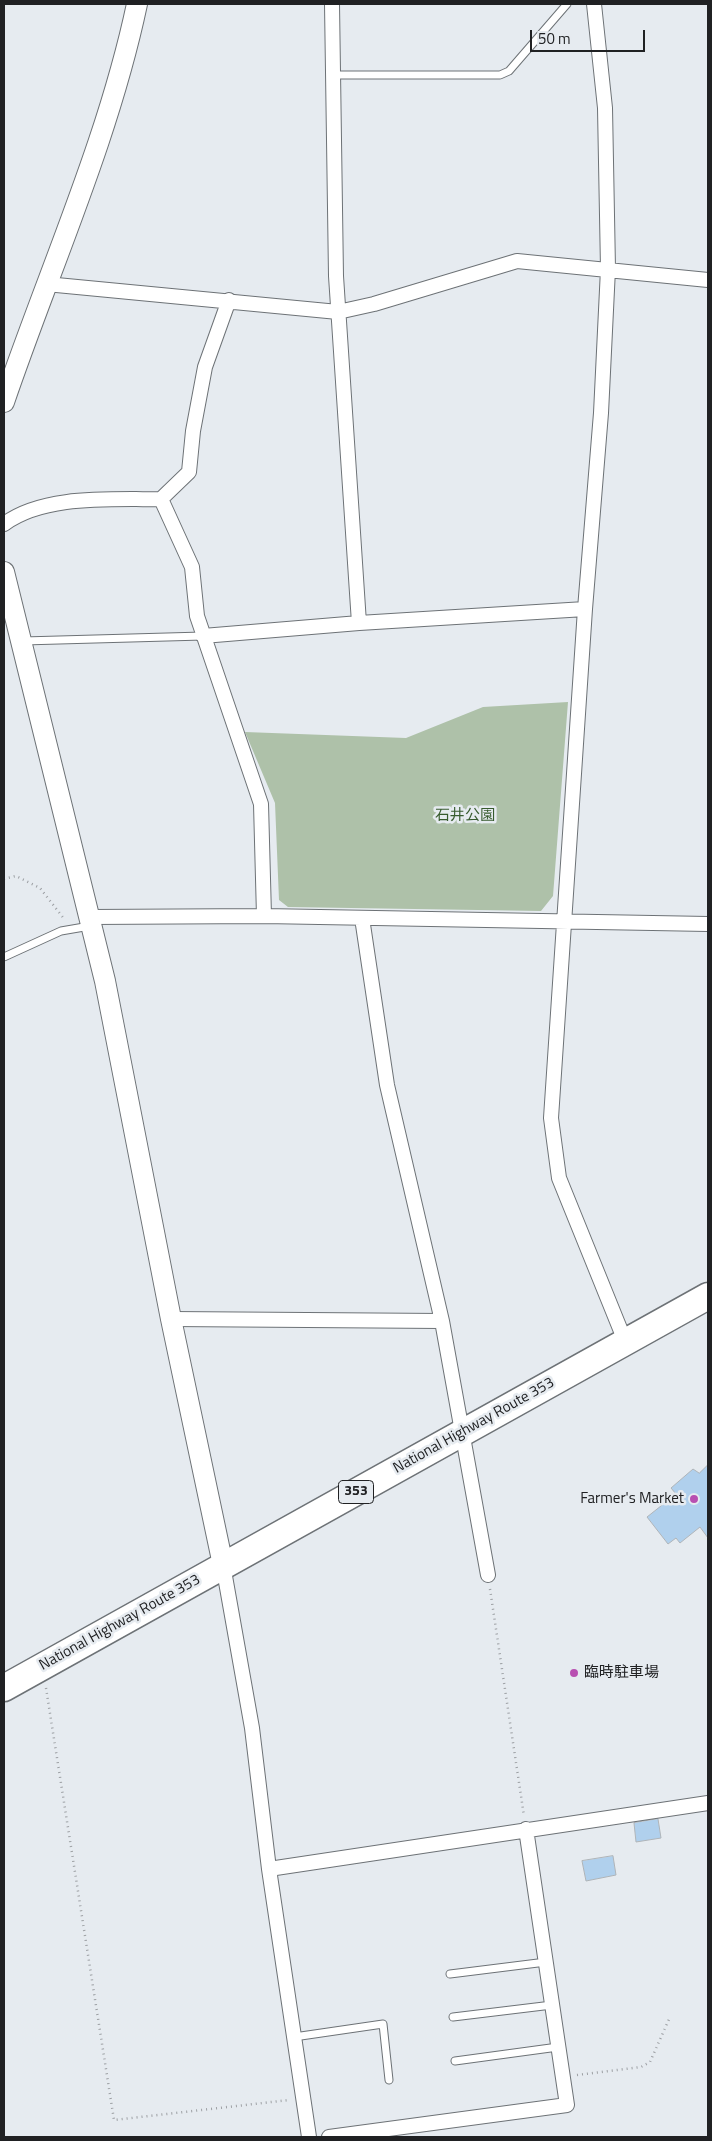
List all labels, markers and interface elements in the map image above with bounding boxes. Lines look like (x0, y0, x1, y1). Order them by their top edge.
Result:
scale bar (532, 20, 647, 52)
text: 50 m (538, 27, 571, 50)
park label: 石井公園 (435, 807, 495, 825)
street label: National Highway Route 353 (390, 1374, 558, 1478)
road number: 353 (338, 1480, 374, 1504)
place label: Farmer's Market (580, 1490, 684, 1508)
marker: Farmer's Market (688, 1493, 700, 1505)
street label: National Highway Route 353 (36, 1571, 204, 1675)
place label: 臨時駐車場 (584, 1664, 659, 1682)
marker: 臨時駐車場 (568, 1667, 580, 1679)

